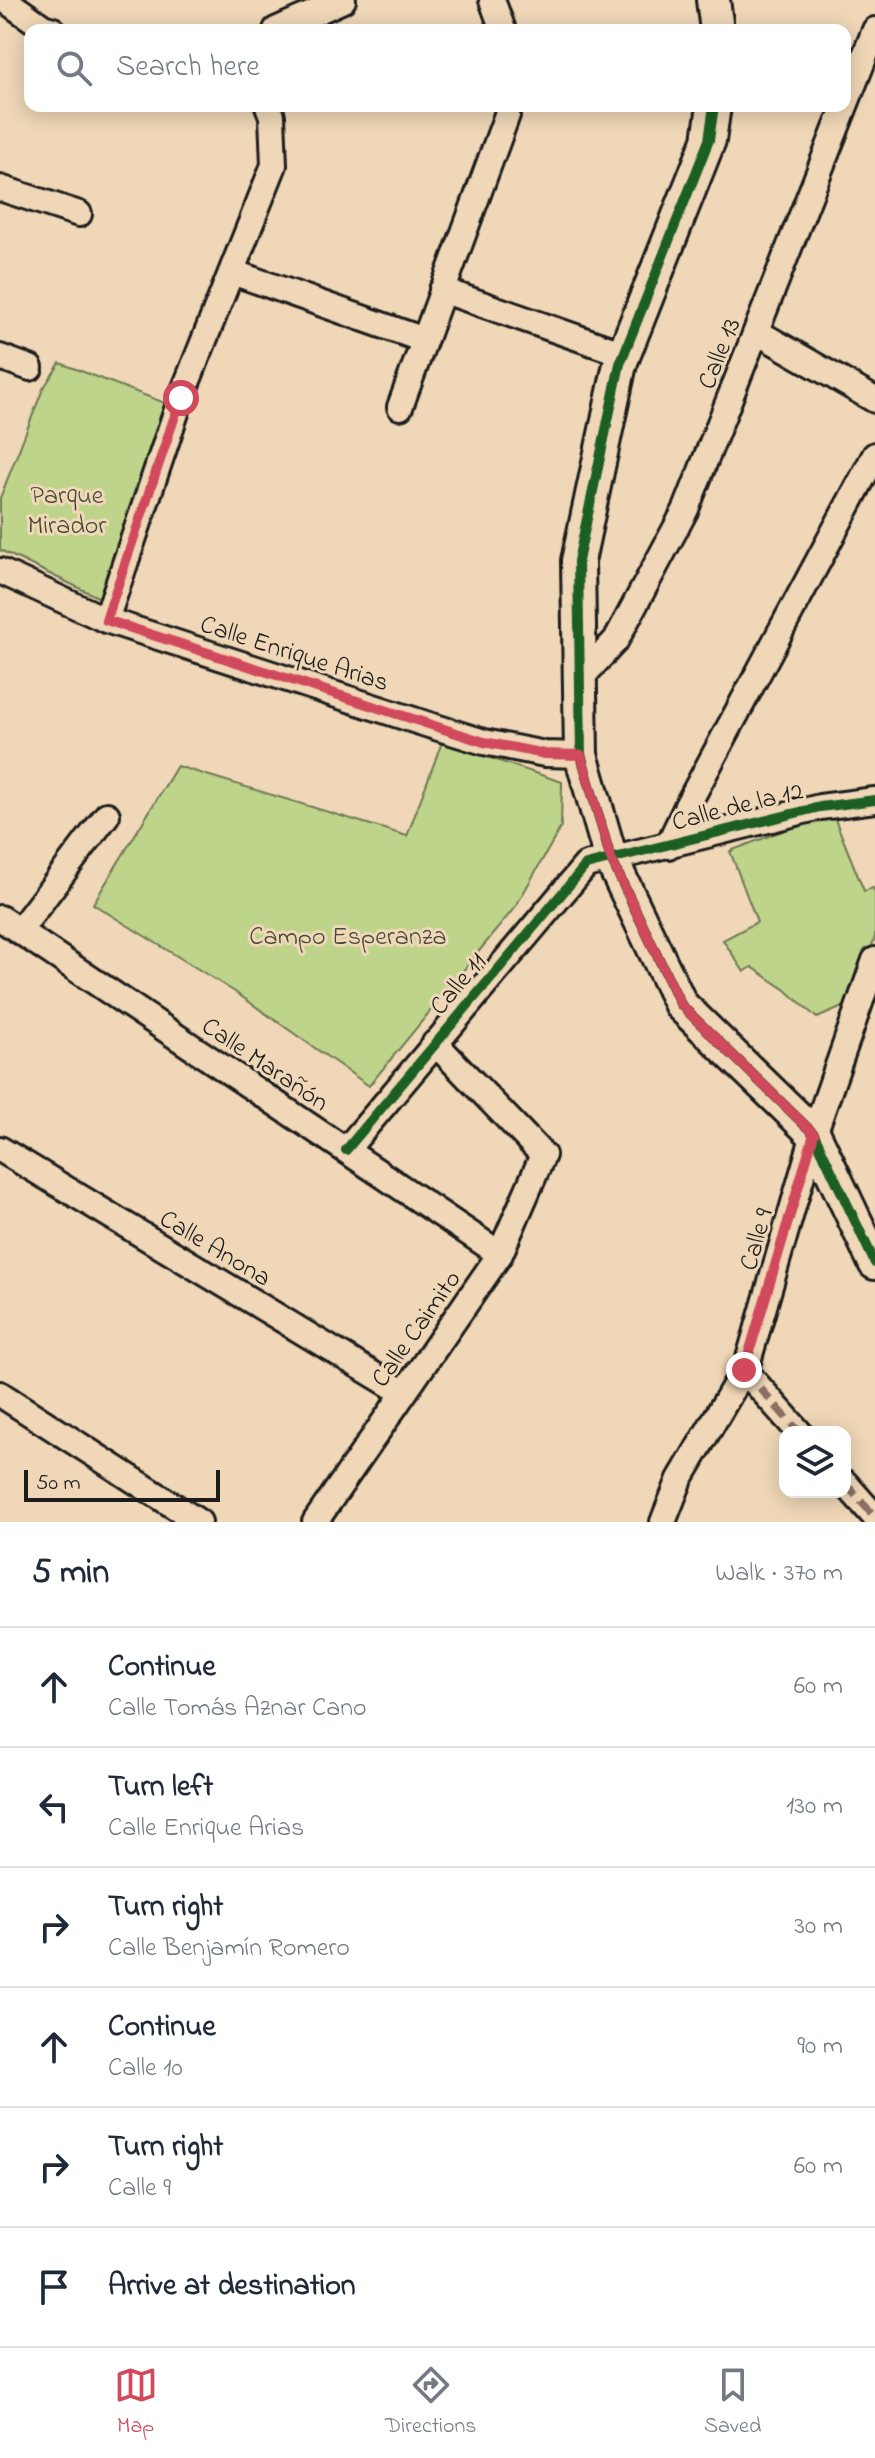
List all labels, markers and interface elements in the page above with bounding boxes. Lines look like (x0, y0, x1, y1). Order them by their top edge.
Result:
search box (24, 24, 851, 112)
icon: search (52, 46, 96, 90)
text: Search here (116, 46, 260, 90)
street label: Calle 13 (689, 313, 752, 396)
route start (163, 380, 199, 416)
park label: Parque Mirador (28, 478, 107, 546)
street label: Calle Enrique Arias (195, 606, 393, 703)
street label: Calle de la 12 (668, 773, 807, 843)
park label: Campo Esperanza (249, 919, 447, 957)
street label: Calle 11 (422, 945, 497, 1025)
street label: Calle Marañón (193, 1009, 336, 1122)
street label: Calle Anona (151, 1201, 278, 1298)
street label: Calle 9 (731, 1204, 785, 1275)
street label: Calle Caimito (363, 1263, 472, 1396)
route end (726, 1352, 762, 1388)
map controls (779, 1426, 851, 1498)
button: layers (779, 1426, 851, 1498)
scale bar (24, 1466, 220, 1502)
text: 50 m (36, 1468, 81, 1500)
text: 5 min (32, 1549, 109, 1599)
text: Walk · 370 m (715, 1555, 843, 1593)
text: Continue (108, 1646, 216, 1690)
icon: ahead (32, 1665, 76, 1709)
text: 60 m (794, 1668, 843, 1706)
text: Calle Tomás Aznar Cano (108, 1690, 367, 1728)
text: Turn left (108, 1766, 213, 1810)
icon: left (32, 1785, 76, 1829)
text: 130 m (786, 1788, 843, 1826)
text: Calle Enrique Arias (108, 1810, 304, 1848)
text: Turn right (108, 1886, 223, 1930)
icon: right (32, 1905, 76, 1949)
text: 30 m (794, 1908, 843, 1946)
text: Calle Benjamín Romero (108, 1930, 350, 1968)
text: Continue (108, 2006, 216, 2050)
icon: ahead (32, 2025, 76, 2069)
text: 90 m (797, 2028, 843, 2066)
text: Calle 10 (108, 2050, 183, 2088)
text: Turn right (108, 2126, 223, 2170)
icon: right (32, 2145, 76, 2189)
text: 60 m (794, 2148, 843, 2186)
text: Calle 9 (108, 2170, 171, 2208)
icon: arrive (32, 2265, 76, 2309)
text: Arrive at destination (108, 2265, 356, 2309)
tab: Map (114, 2363, 158, 2443)
tab: Directions (385, 2363, 477, 2443)
tab: Saved (704, 2363, 761, 2443)

